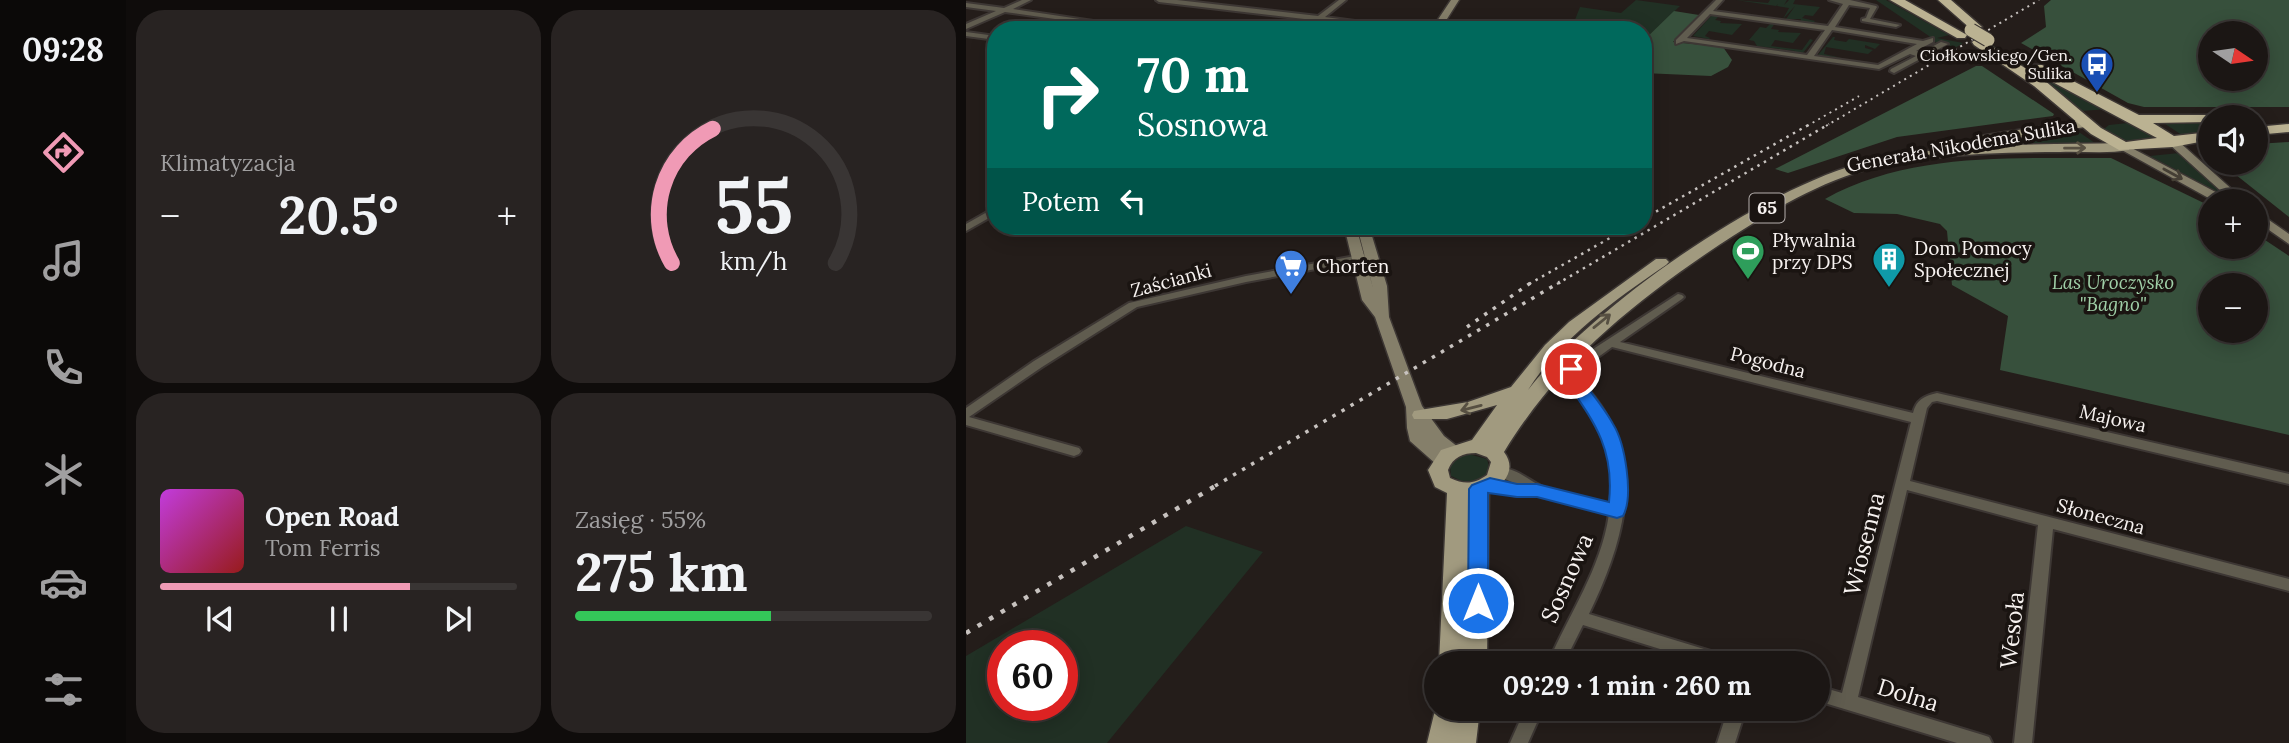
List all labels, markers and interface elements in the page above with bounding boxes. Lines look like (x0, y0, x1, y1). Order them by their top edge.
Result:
north arrow (2198, 21, 2268, 91)
map controls (2198, 21, 2268, 343)
text: 09:28 (22, 29, 104, 70)
text: 70 m (1137, 43, 1249, 105)
place label: Ciołkowskiego/Gen. Sulika (1920, 45, 2072, 83)
bus stop icon: Ciołkowskiego/Gen. Sulika (2078, 45, 2116, 94)
icon: right (1022, 49, 1113, 140)
text: Sosnowa (1137, 104, 1268, 145)
button: sound (2198, 105, 2268, 175)
street label: Generała Nikodema Sulika (1845, 113, 2078, 177)
icon: directions (39, 128, 88, 177)
one-way arrow (2063, 141, 2086, 154)
text: Klimatyzacja (160, 148, 296, 177)
text: 55 (714, 160, 793, 253)
one-way arrow (2163, 167, 2183, 181)
text: 20.5° (279, 182, 398, 248)
icon: left (1114, 182, 1152, 220)
text: Potem (1022, 185, 1100, 218)
button: + (2198, 189, 2268, 259)
text: − (160, 192, 180, 240)
text: + (497, 192, 517, 240)
road number: 65 (1750, 194, 1784, 223)
place label: Pływalnia przy DPS (1772, 228, 1856, 274)
sports icon: Pływalnia przy DPS (1729, 232, 1767, 281)
icon: music (39, 236, 88, 285)
place label: Dom Pomocy Społecznej (1914, 236, 2032, 282)
building icon: Dom Pomocy Społecznej (1870, 240, 1908, 289)
text: km/h (720, 244, 787, 276)
supermarket icon: Chorten (1272, 247, 1310, 296)
place label: Chorten (1316, 254, 1389, 278)
street label: Zaścianki (1128, 258, 1214, 302)
park label: Las Uroczysko "Bagno" (2052, 270, 2174, 316)
button: − (2198, 273, 2268, 343)
one-way arrow (1593, 313, 1611, 329)
pin (1541, 339, 1601, 399)
street label: Pogodna (1728, 341, 1808, 383)
icon: phone (39, 343, 88, 392)
icon: arrive (1552, 350, 1590, 388)
street label: Majowa (2077, 399, 2149, 437)
one-way arrow (1460, 402, 1483, 415)
icon: climate (39, 450, 88, 499)
street label: Wiosenna (1837, 489, 1890, 598)
street label: Słoneczna (2054, 493, 2148, 539)
text: Open Road (265, 500, 399, 533)
text: Zasięg · 55% (575, 505, 706, 534)
street label: Sosnowa (1534, 529, 1599, 627)
text: Tom Ferris (265, 533, 380, 562)
text: 275 km (575, 539, 748, 605)
icon: car (39, 558, 88, 607)
position arrow (1441, 566, 1515, 640)
street label: Wesoła (1993, 590, 2030, 670)
icon: previous (201, 600, 239, 638)
icon: pause (320, 600, 358, 638)
icon: next (439, 600, 477, 638)
speed limit sign: 60 (987, 630, 1078, 721)
icon: filters (39, 665, 88, 714)
text: 09:29 · 1 min · 260 m (1503, 669, 1751, 702)
street label: Dolna (1874, 671, 1942, 718)

